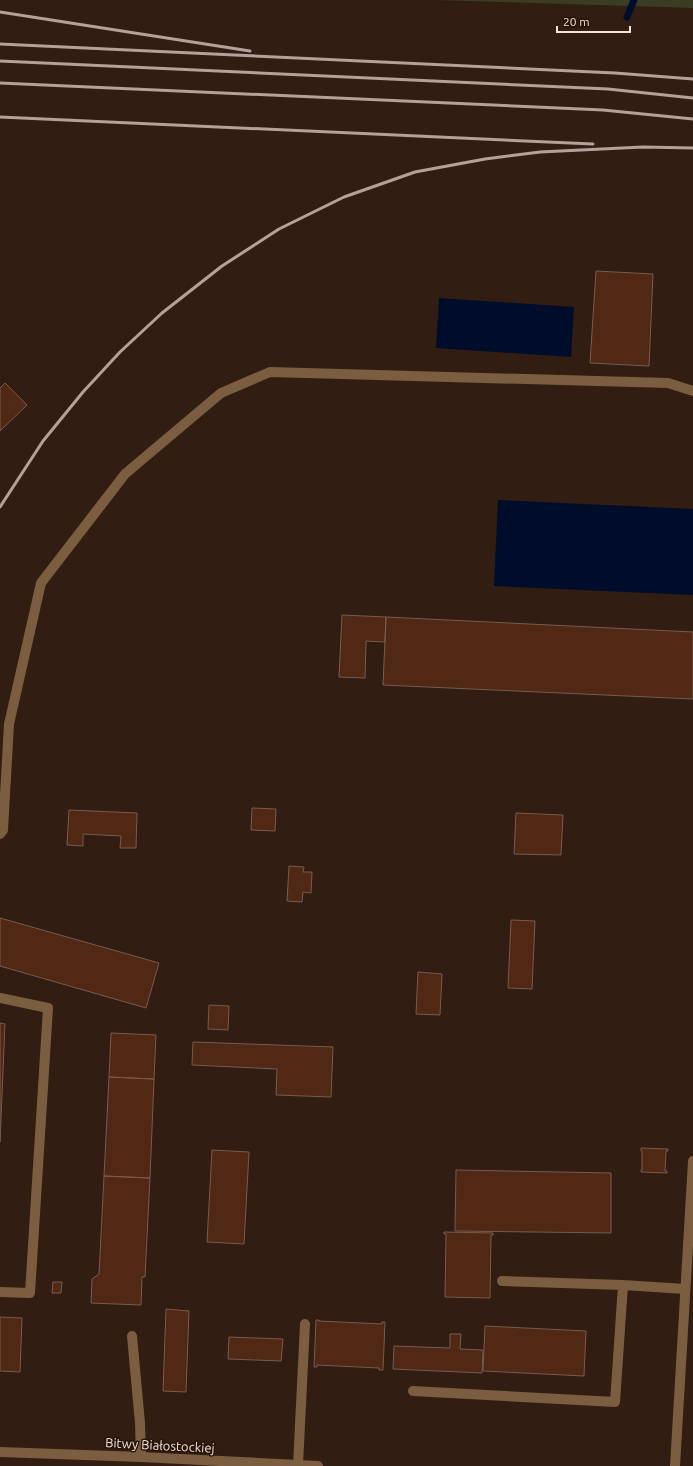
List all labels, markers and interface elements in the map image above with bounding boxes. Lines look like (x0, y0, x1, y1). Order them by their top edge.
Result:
scale bar (557, 8, 630, 34)
text: 20 m (563, 15, 590, 28)
street label: Bitwy Białostockiej (105, 1435, 215, 1455)

